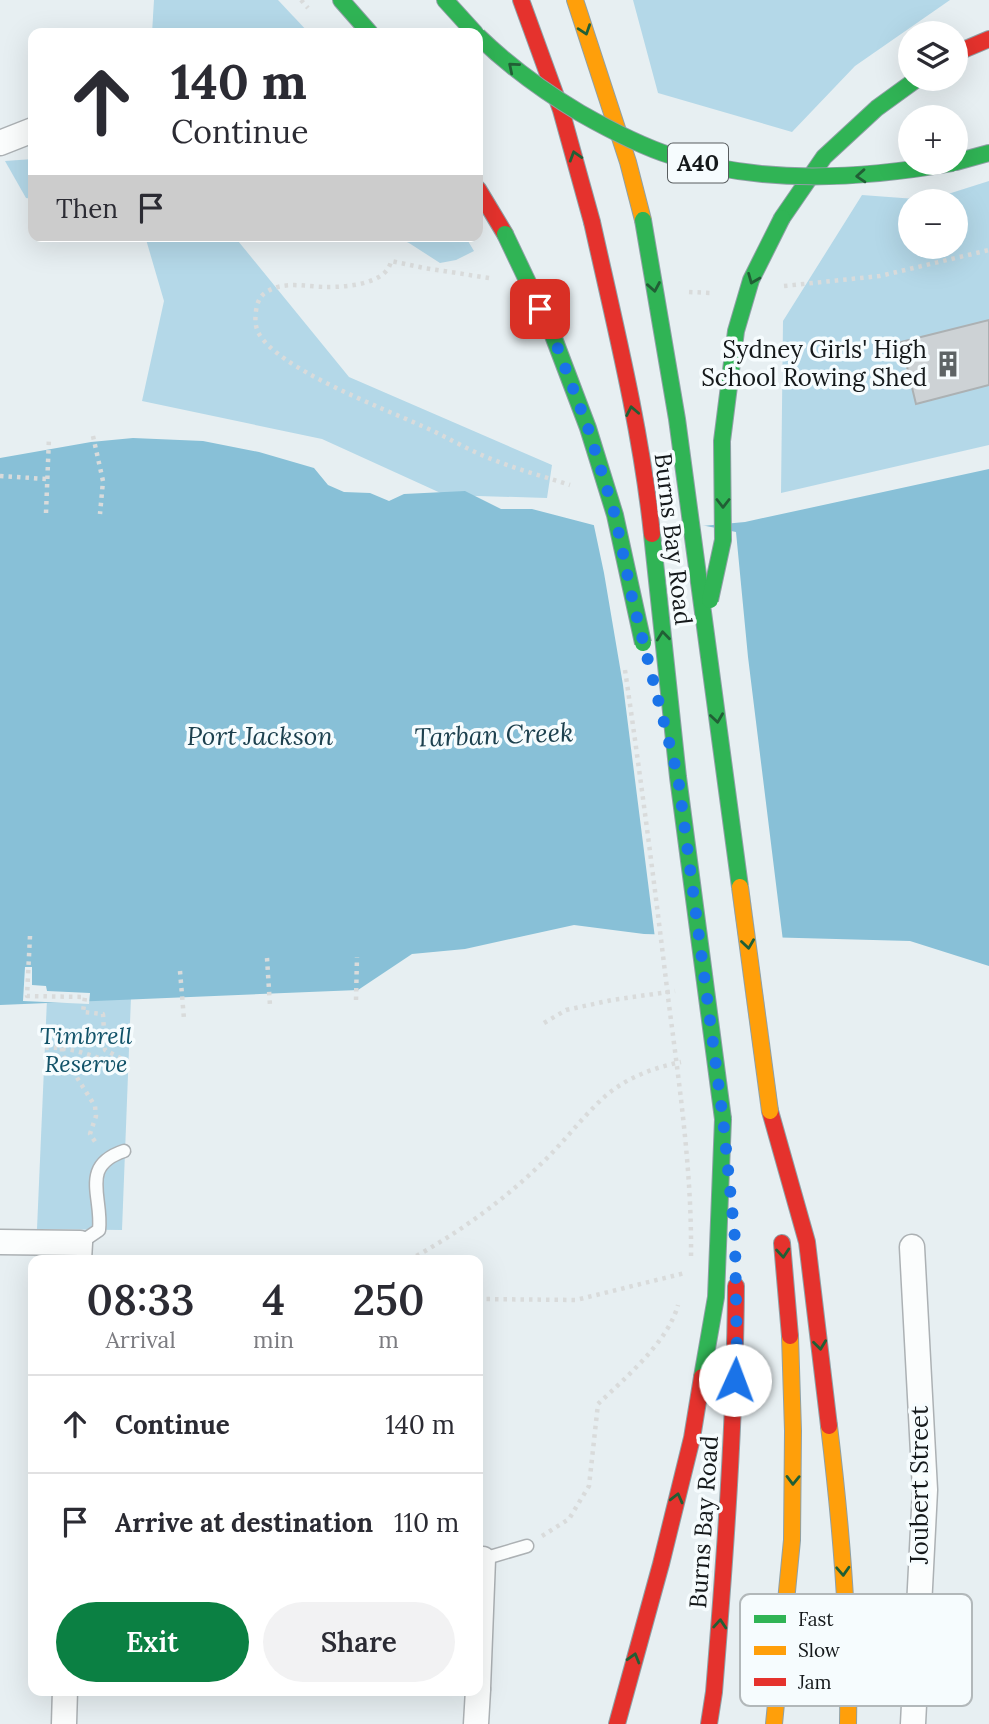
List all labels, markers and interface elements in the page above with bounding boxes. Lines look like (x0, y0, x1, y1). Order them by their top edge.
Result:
map controls (898, 21, 968, 259)
button: layers (898, 21, 968, 91)
one-way arrow (577, 23, 591, 35)
text: 140 m (171, 50, 307, 112)
icon: ahead (56, 56, 147, 147)
one-way arrow (508, 63, 521, 75)
button: + (898, 105, 968, 175)
text: Continue (171, 111, 308, 152)
road number: A40 (668, 144, 728, 182)
one-way arrow (569, 151, 584, 163)
one-way arrow (856, 168, 867, 183)
icon: arrive (132, 189, 170, 227)
button: − (898, 189, 968, 259)
text: Then (56, 192, 118, 225)
one-way arrow (747, 273, 761, 285)
pin (510, 279, 570, 339)
one-way arrow (646, 281, 661, 293)
icon: arrive (521, 290, 559, 328)
place label: Sydney Girls' High School Rowing Shed (701, 334, 927, 393)
building icon: Sydney Girls' High School Rowing Shed (933, 349, 963, 379)
one-way arrow (625, 405, 640, 417)
street label: Burns Bay Road (648, 451, 699, 627)
one-way arrow (715, 499, 731, 509)
one-way arrow (656, 631, 671, 642)
one-way arrow (710, 713, 725, 724)
water label: Tarban Creek (414, 715, 574, 754)
water label: Port Jackson (187, 719, 333, 752)
one-way arrow (740, 938, 755, 950)
park label: Timbrell Reserve (40, 1020, 133, 1079)
one-way arrow (775, 1247, 790, 1258)
text: 08:33 (87, 1273, 194, 1327)
text: 4 (262, 1273, 285, 1327)
text: 250 (353, 1273, 424, 1327)
text: Arrival (105, 1325, 176, 1354)
text: min (253, 1325, 294, 1354)
text: m (378, 1325, 399, 1354)
one-way arrow (813, 1339, 828, 1351)
position arrow (698, 1343, 772, 1417)
icon: ahead (56, 1405, 94, 1443)
street label: Joubert Street (904, 1405, 935, 1565)
text: Continue (115, 1408, 230, 1441)
text: 140 m (385, 1408, 455, 1441)
street label: Burns Bay Road (682, 1434, 725, 1609)
one-way arrow (785, 1475, 801, 1486)
one-way arrow (669, 1492, 683, 1504)
icon: arrive (56, 1503, 94, 1541)
text: Arrive at destination (115, 1506, 373, 1539)
text: 110 m (394, 1506, 459, 1539)
one-way arrow (836, 1566, 851, 1577)
legend (740, 1594, 972, 1706)
button: Exit (56, 1602, 249, 1682)
button: Share (263, 1602, 455, 1682)
text: Fast (798, 1607, 834, 1631)
one-way arrow (712, 1618, 727, 1629)
text: Slow (798, 1638, 841, 1662)
one-way arrow (626, 1652, 641, 1664)
text: Jam (797, 1670, 832, 1694)

